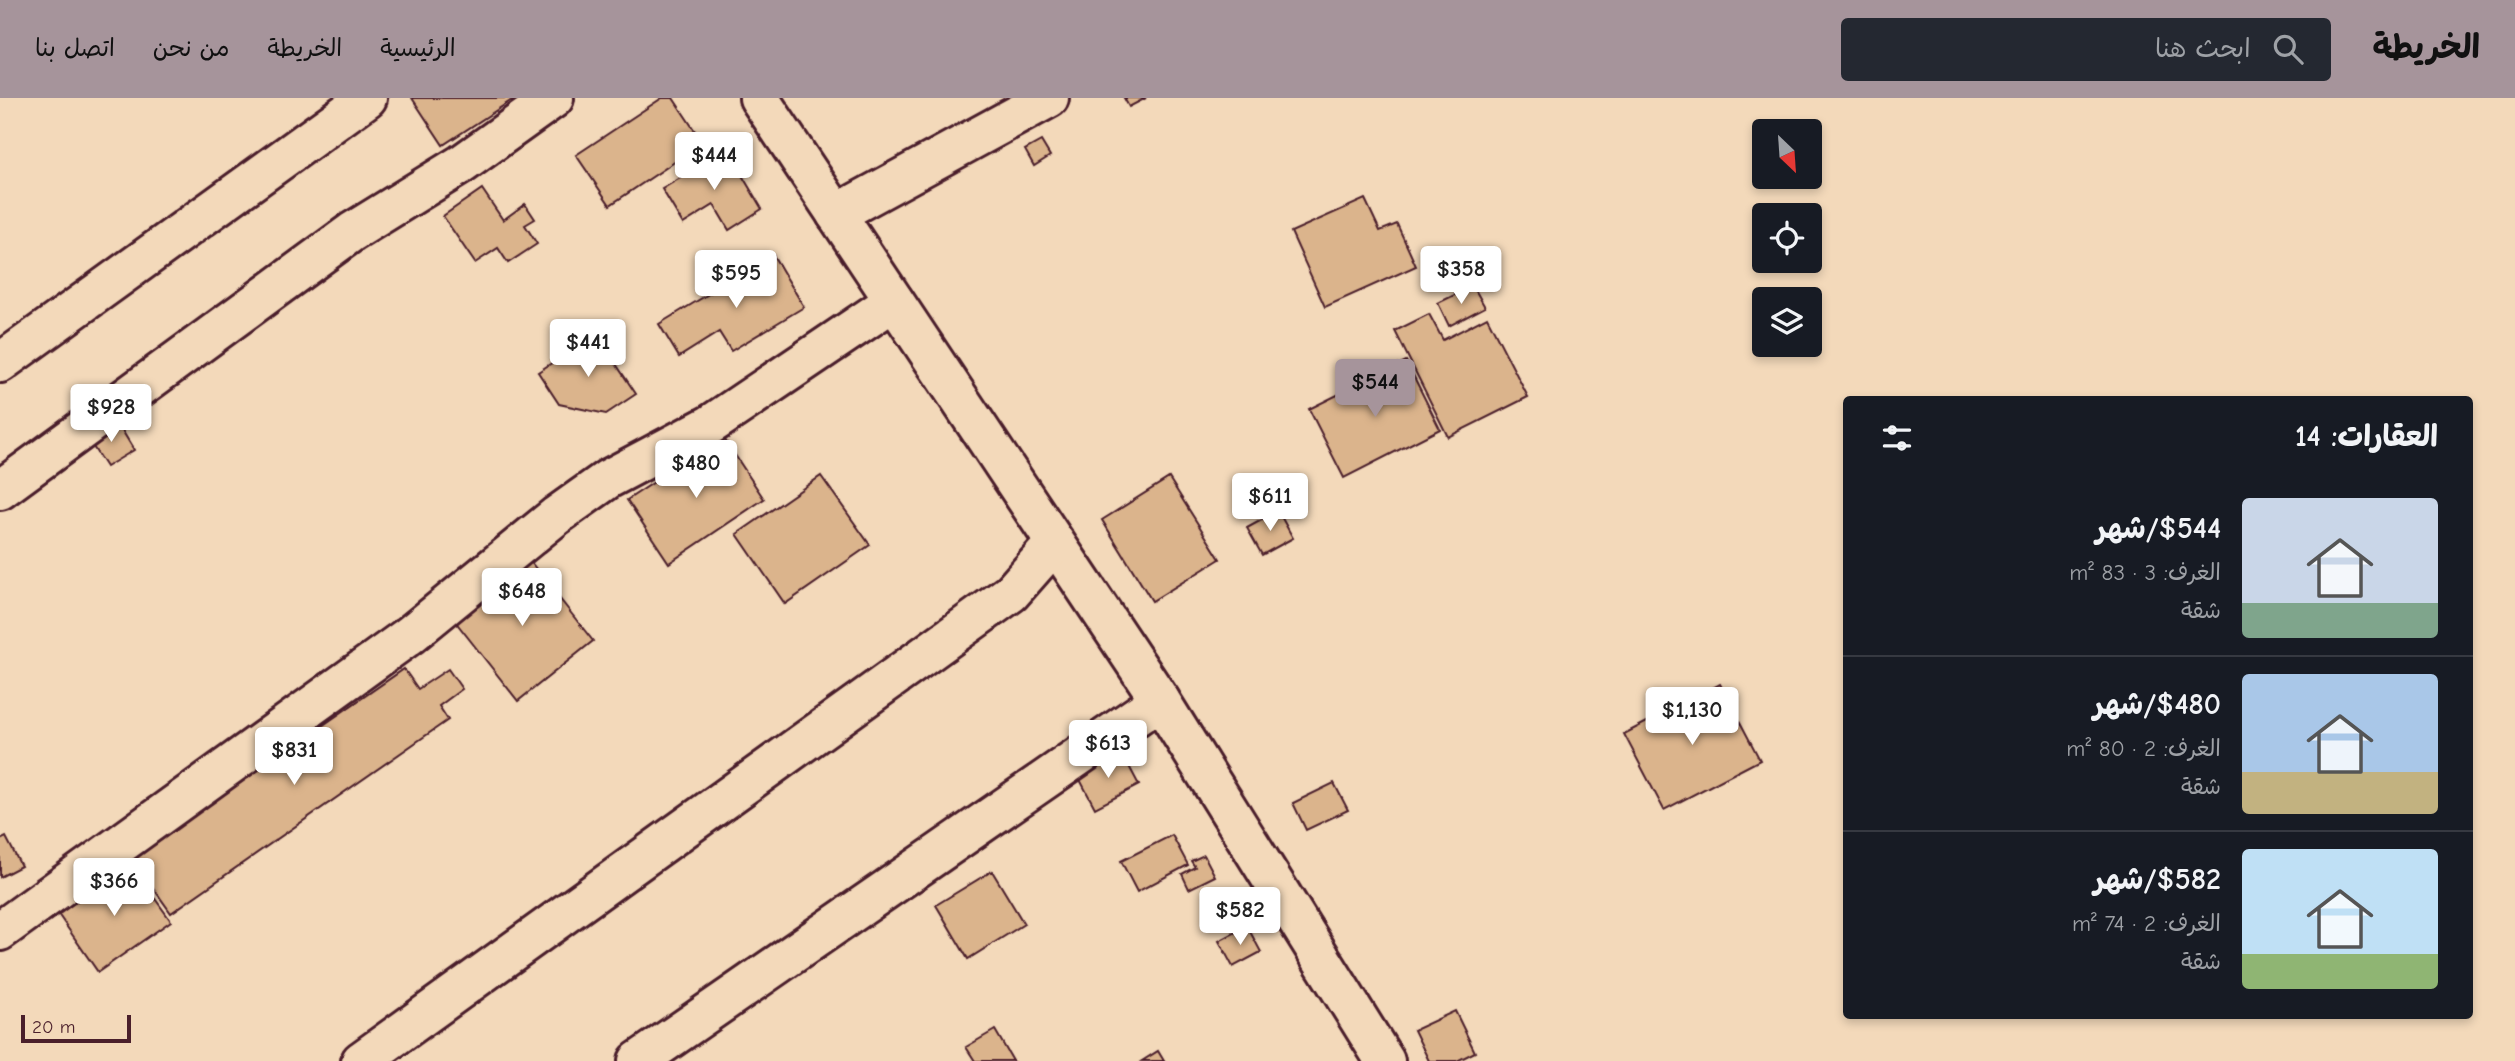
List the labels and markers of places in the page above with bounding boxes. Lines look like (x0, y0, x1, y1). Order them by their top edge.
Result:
pin: $444 (673, 132, 755, 192)
pin: $358 (1420, 246, 1502, 306)
pin: $595 (695, 250, 777, 310)
pin: $441 (547, 320, 629, 379)
pin: $544 (1334, 360, 1416, 419)
pin: $928 (70, 384, 152, 444)
pin: $480 (655, 440, 737, 500)
pin: $611 (1229, 474, 1311, 533)
pin: $648 (481, 568, 563, 628)
pin: $1,130 (1635, 688, 1749, 747)
pin: $613 (1067, 720, 1149, 780)
pin: $831 (253, 728, 335, 787)
pin: $366 (73, 858, 155, 918)
pin: $582 (1199, 888, 1281, 947)

